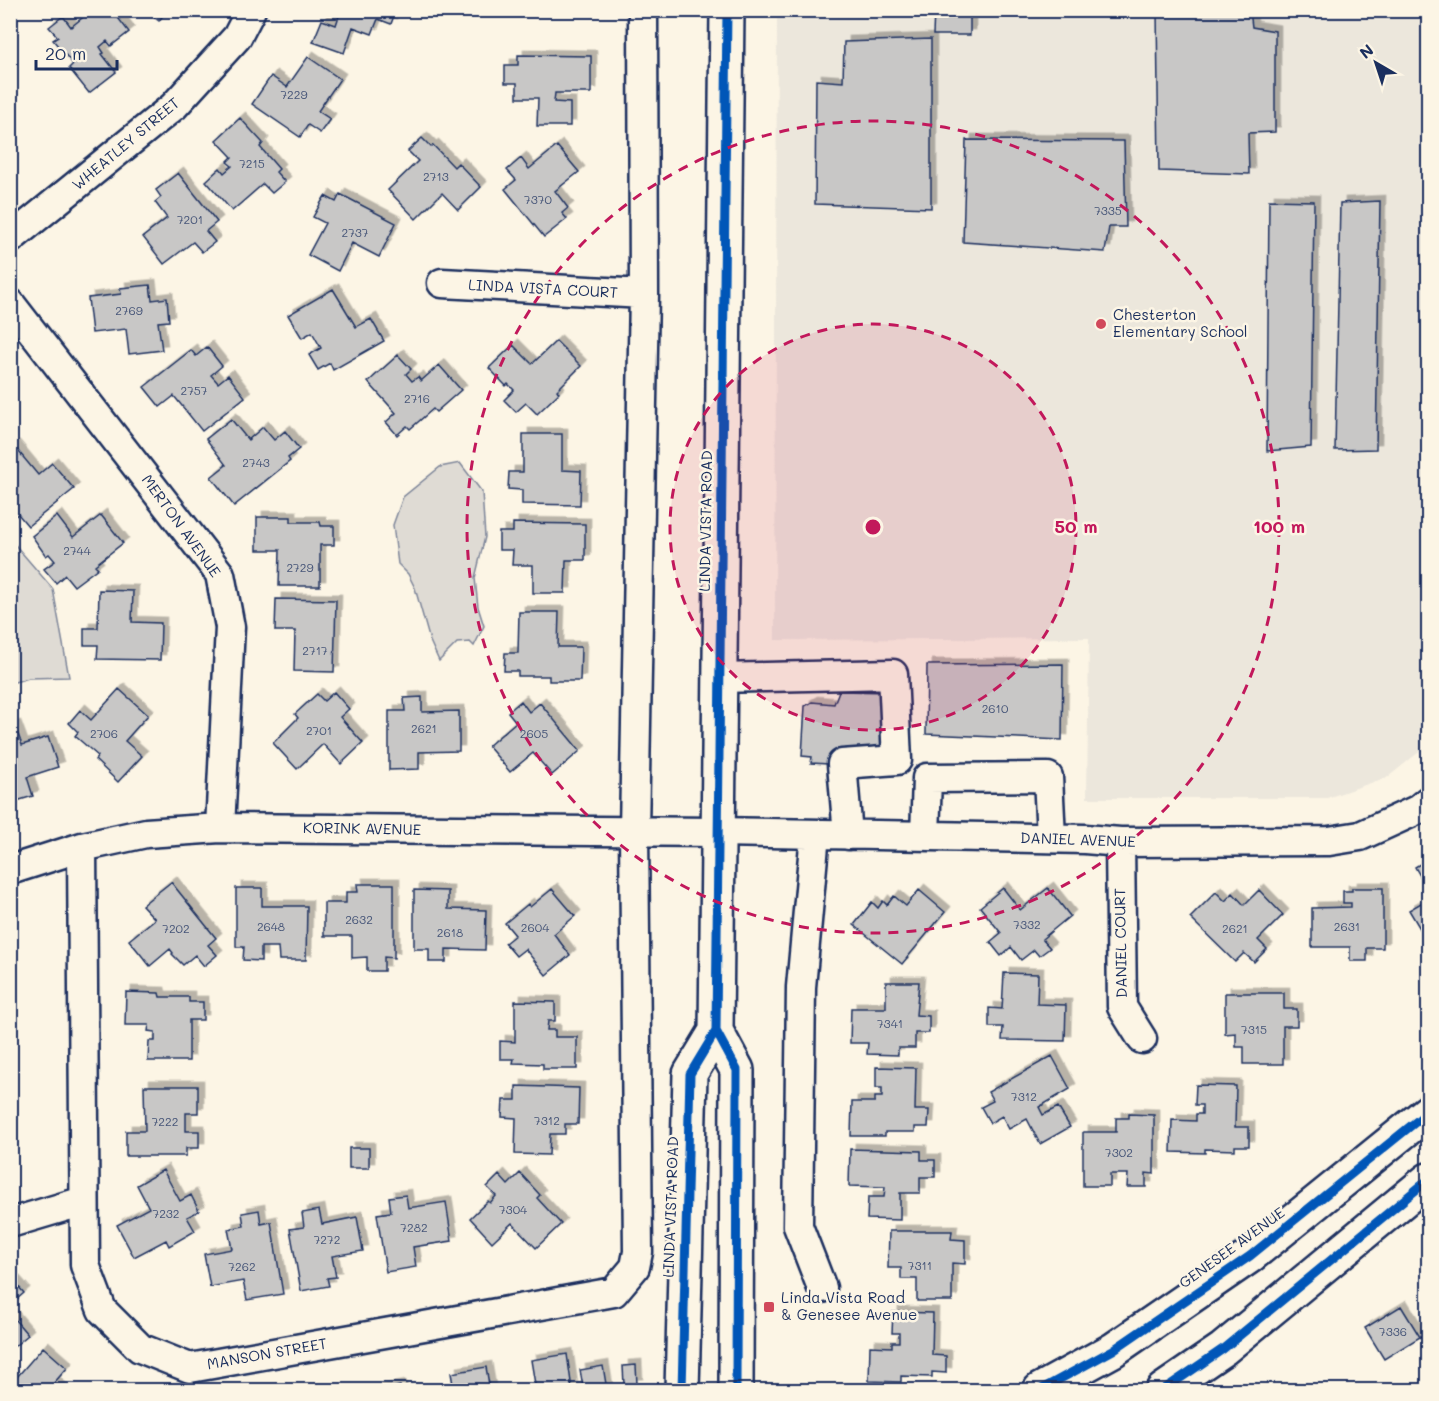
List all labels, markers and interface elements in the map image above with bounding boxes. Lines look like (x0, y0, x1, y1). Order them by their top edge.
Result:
scale bar (36, 33, 117, 71)
north arrow (1346, 33, 1406, 93)
text: N (1355, 39, 1378, 63)
text: 20 m (45, 41, 86, 65)
house number: 7229 (280, 86, 308, 102)
street label: WHEATLEY STREET (67, 92, 183, 194)
house number: 7215 (239, 155, 265, 171)
house number: 2713 (423, 168, 449, 184)
house number: 7370 (524, 191, 552, 207)
house number: 7335 (1094, 202, 1122, 218)
house number: 7201 (177, 211, 203, 227)
house number: 2737 (341, 224, 369, 240)
street label: LINDA VISTA COURT (468, 274, 618, 302)
house number: 2769 (115, 302, 143, 318)
place label: Chesterton Elementary School (1113, 304, 1248, 341)
marker: Chesterton Elementary School (1094, 317, 1108, 331)
house number: 2757 (180, 382, 208, 398)
house number: 2716 (404, 390, 430, 406)
street label: LINDA VISTA ROAD (694, 450, 716, 592)
house number: 2743 (242, 454, 270, 470)
street label: MERTON AVENUE (138, 470, 226, 581)
text: 50 m (1055, 514, 1097, 538)
text: 100 m (1253, 514, 1305, 538)
centre of rings (863, 517, 883, 537)
house number: 2744 (63, 542, 91, 558)
house number: 2729 (286, 559, 314, 575)
house number: 2717 (302, 642, 328, 658)
house number: 2610 (982, 700, 1009, 716)
house number: 2621 (411, 720, 437, 736)
house number: 2701 (306, 722, 332, 738)
house number: 2706 (90, 725, 118, 741)
house number: 2605 (520, 725, 548, 741)
street label: KORINK AVENUE (303, 817, 422, 839)
street label: DANIEL AVENUE (1020, 827, 1137, 851)
street label: DANIEL COURT (1109, 888, 1131, 998)
house number: 2632 (345, 911, 373, 927)
house number: 7332 (1013, 916, 1041, 932)
house number: 2648 (257, 918, 285, 934)
house number: 2631 (1334, 918, 1360, 934)
house number: 2604 (521, 919, 549, 935)
house number: 7202 (162, 920, 190, 936)
house number: 2621 (1222, 920, 1248, 936)
house number: 2618 (437, 924, 463, 940)
house number: 7341 (877, 1015, 903, 1031)
house number: 7315 (1241, 1021, 1267, 1037)
house number: 7312 (1011, 1088, 1037, 1104)
house number: 7312 (534, 1112, 560, 1128)
house number: 7222 (152, 1113, 178, 1129)
street label: LINDA VISTA ROAD (658, 1136, 682, 1278)
house number: 7302 (1105, 1144, 1133, 1160)
house number: 7304 (499, 1201, 527, 1217)
street label: GENESEE AVENUE (1175, 1202, 1289, 1292)
house number: 7232 (152, 1205, 180, 1221)
house number: 7282 (400, 1219, 428, 1235)
house number: 7272 (314, 1231, 340, 1247)
house number: 7311 (908, 1257, 932, 1273)
house number: 7262 (228, 1258, 256, 1274)
place label: Linda Vista Road & Genesee Avenue (781, 1287, 917, 1324)
marker: Linda Vista Road & Genesee Avenue (762, 1300, 776, 1314)
house number: 7336 (1379, 1323, 1407, 1339)
street label: MANSON STREET (205, 1333, 328, 1373)

